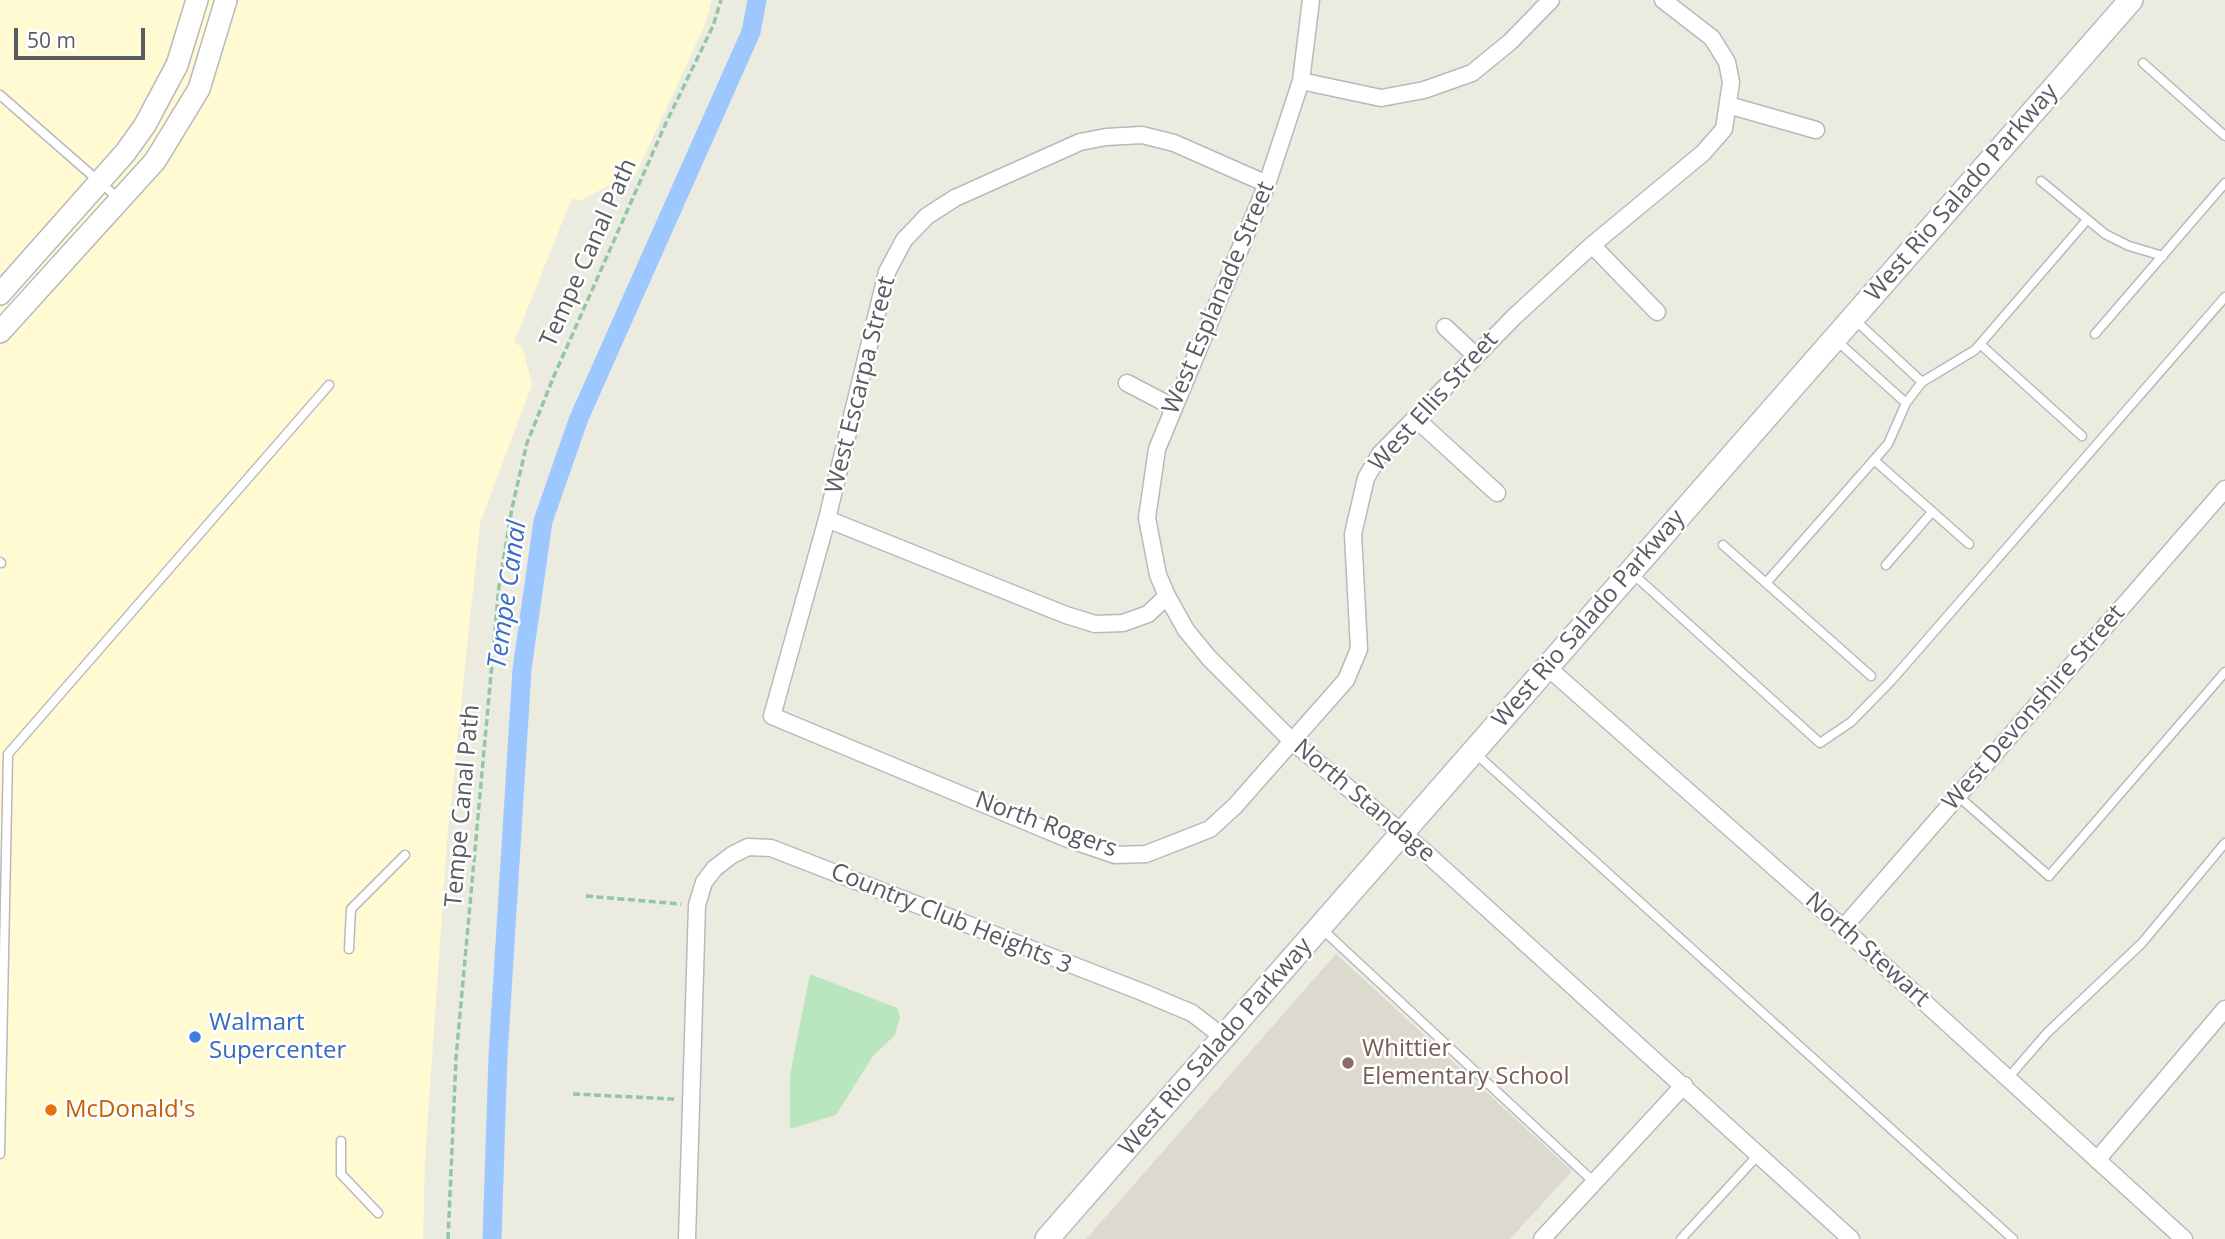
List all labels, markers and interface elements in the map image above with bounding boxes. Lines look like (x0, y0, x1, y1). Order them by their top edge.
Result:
scale bar (18, 14, 149, 58)
text: 50 m (27, 26, 76, 54)
street label: West Rio Salado Parkway (1860, 78, 2064, 308)
street label: Tempe Canal Path (535, 154, 643, 352)
street label: West Esplanade Street (1157, 177, 1281, 419)
street label: West Escarpa Street (820, 274, 902, 496)
street label: West Ellis Street (1364, 326, 1504, 478)
street label: West Rio Salado Parkway (1487, 504, 1691, 734)
water label: Tempe Canal (482, 519, 534, 671)
street label: West Devonshire Street (1937, 599, 2131, 817)
street label: Tempe Canal Path (440, 704, 486, 908)
street label: North Standage (1287, 733, 1441, 869)
street label: North Rogers (971, 786, 1121, 864)
street label: Country Club Heights 3 (826, 857, 1076, 981)
street label: North Stewart (1799, 887, 1935, 1013)
street label: West Rio Salado Parkway (1114, 932, 1318, 1162)
place label: Walmart Supercenter (209, 1009, 346, 1065)
marker: Walmart Supercenter (187, 1029, 203, 1045)
place label: Whittier Elementary School (1362, 1035, 1570, 1091)
marker: Whittier Elementary School (1340, 1055, 1356, 1071)
place label: McDonald's (65, 1096, 195, 1124)
marker: McDonald's (43, 1102, 59, 1118)

